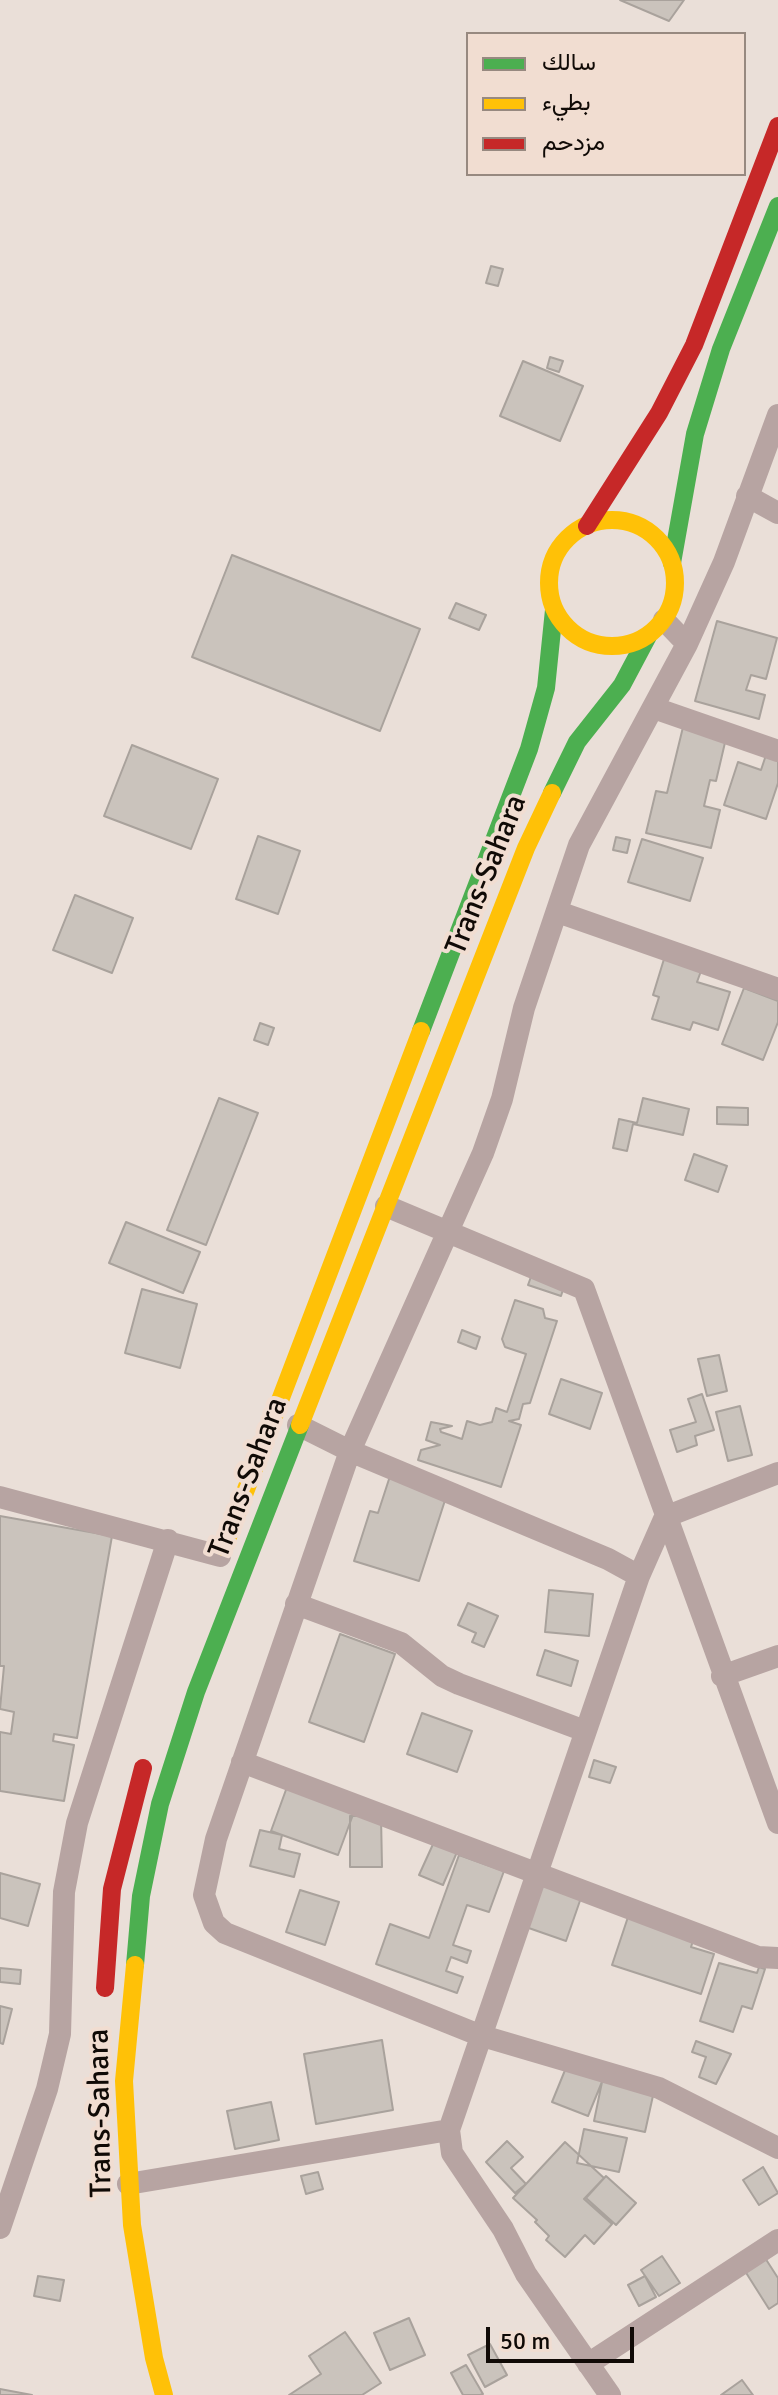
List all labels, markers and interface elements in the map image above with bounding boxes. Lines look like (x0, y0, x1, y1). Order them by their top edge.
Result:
legend (466, 32, 746, 176)
text: سالك (542, 47, 596, 77)
text: بطيء (542, 87, 591, 117)
text: مزدحم (542, 127, 605, 157)
street label: Trans-Sahara (439, 790, 535, 960)
street label: Trans-Sahara (202, 1393, 296, 1563)
street label: Trans-Sahara (82, 2028, 120, 2198)
scale bar (490, 2311, 638, 2361)
text: 50 m (500, 2326, 550, 2356)

